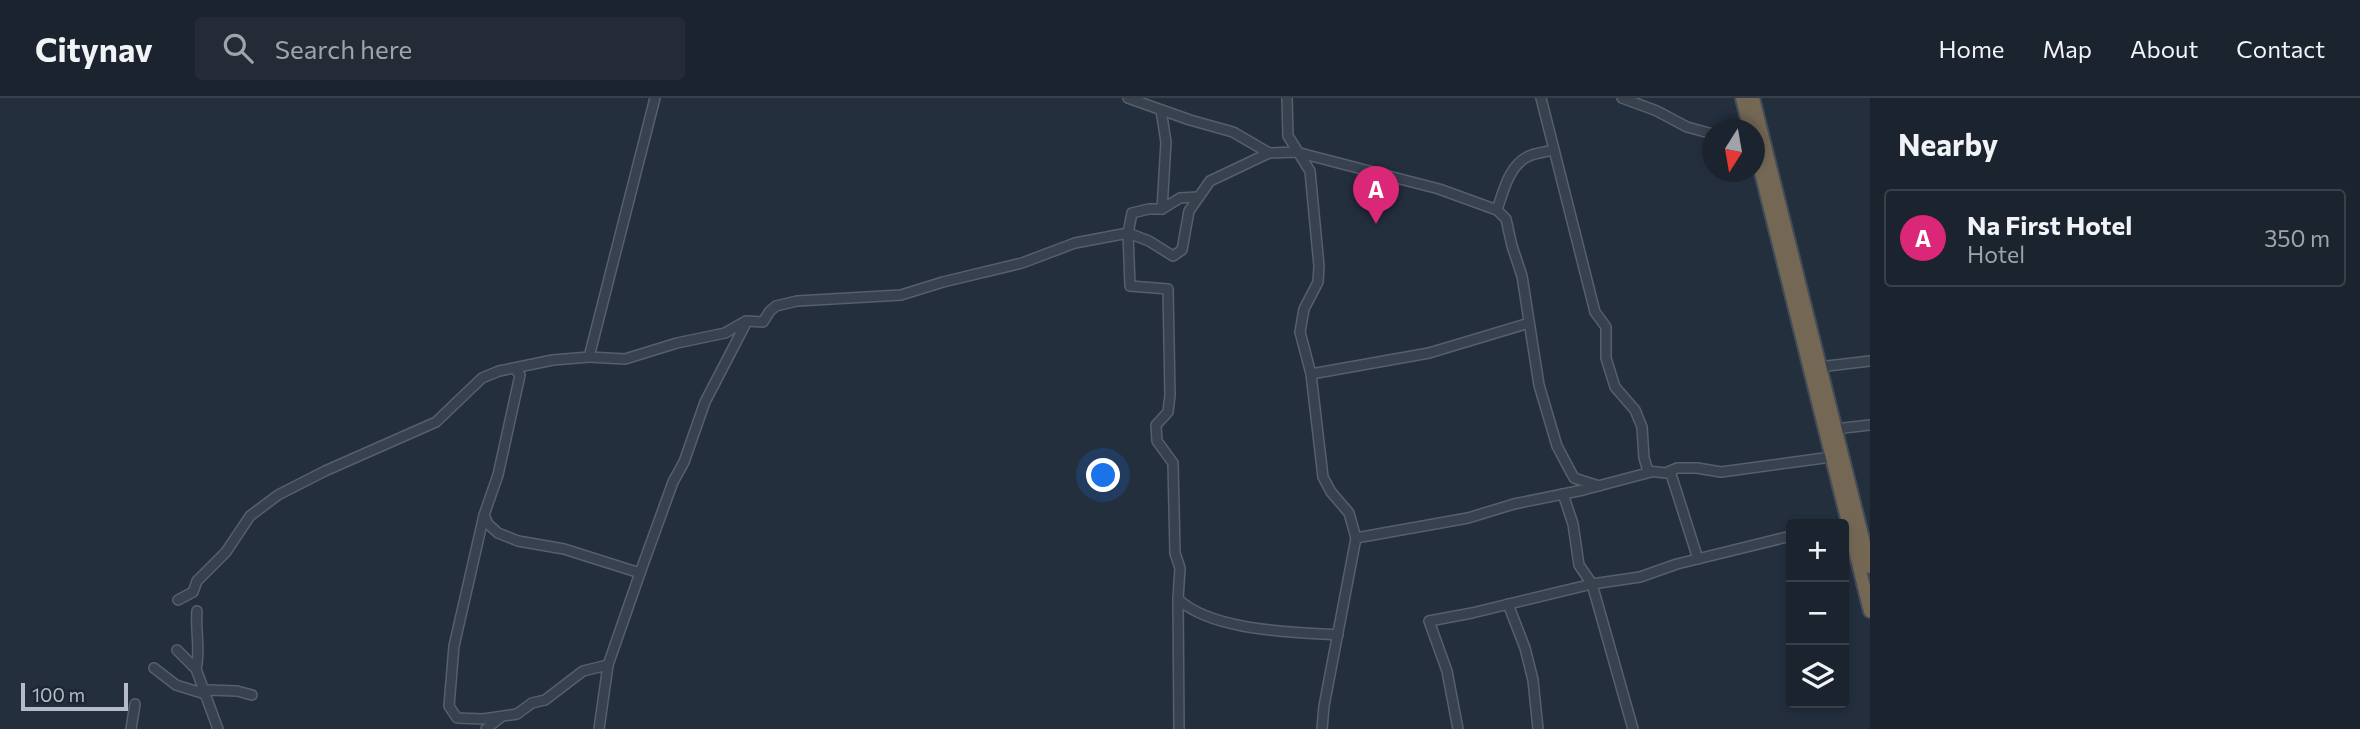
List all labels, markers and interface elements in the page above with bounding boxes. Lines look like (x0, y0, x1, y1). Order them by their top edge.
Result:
search box (195, 17, 685, 80)
text: Citynav (35, 28, 153, 69)
icon: search (219, 29, 257, 67)
text: Search here (275, 33, 412, 64)
text: Home (1939, 34, 2005, 63)
text: Map (2043, 34, 2092, 63)
text: About (2130, 34, 2198, 63)
text: Contact (2236, 34, 2325, 63)
north arrow (1702, 119, 1765, 182)
text: Nearby (1898, 125, 1998, 162)
pin: A (1353, 166, 1399, 224)
text: Na First Hotel (1967, 209, 2132, 240)
text: A (1915, 224, 1931, 252)
text: 350 m (2264, 224, 2330, 252)
text: Hotel (1967, 240, 2025, 268)
your location (1086, 458, 1120, 492)
map controls (1786, 519, 1849, 708)
button: + (1786, 519, 1849, 582)
button: − (1786, 582, 1849, 645)
button: layers (1786, 645, 1849, 708)
scale bar (21, 680, 128, 712)
text: 100 m (32, 683, 85, 706)

